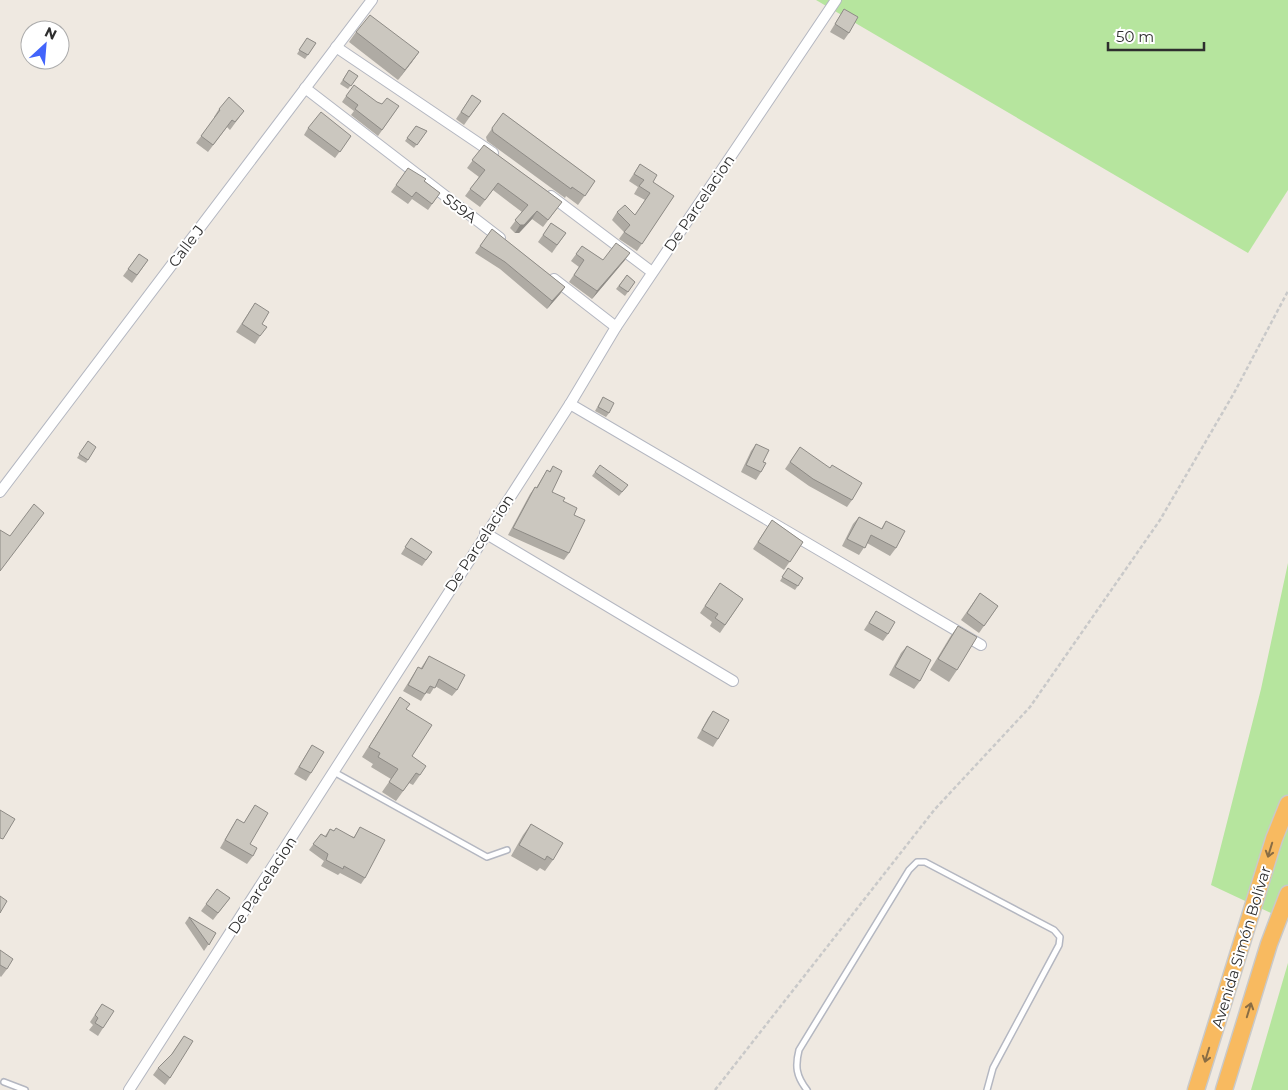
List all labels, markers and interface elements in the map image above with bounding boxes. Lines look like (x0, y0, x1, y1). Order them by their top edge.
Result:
north arrow (20, 20, 70, 70)
scale bar (1108, 20, 1204, 52)
text: N (42, 23, 60, 44)
text: 50 m (1116, 27, 1154, 46)
street label: De Parcelacion (660, 151, 738, 255)
street label: S59A (439, 189, 481, 227)
street label: Calle J (164, 221, 208, 271)
street label: De Parcelacion (440, 491, 518, 595)
street label: De Parcelacion (223, 833, 301, 937)
one-way arrow (1265, 841, 1275, 857)
street label: Avenida Simón Bolívar (1207, 864, 1275, 1030)
one-way arrow (1244, 1002, 1254, 1018)
one-way arrow (1202, 1047, 1211, 1062)

